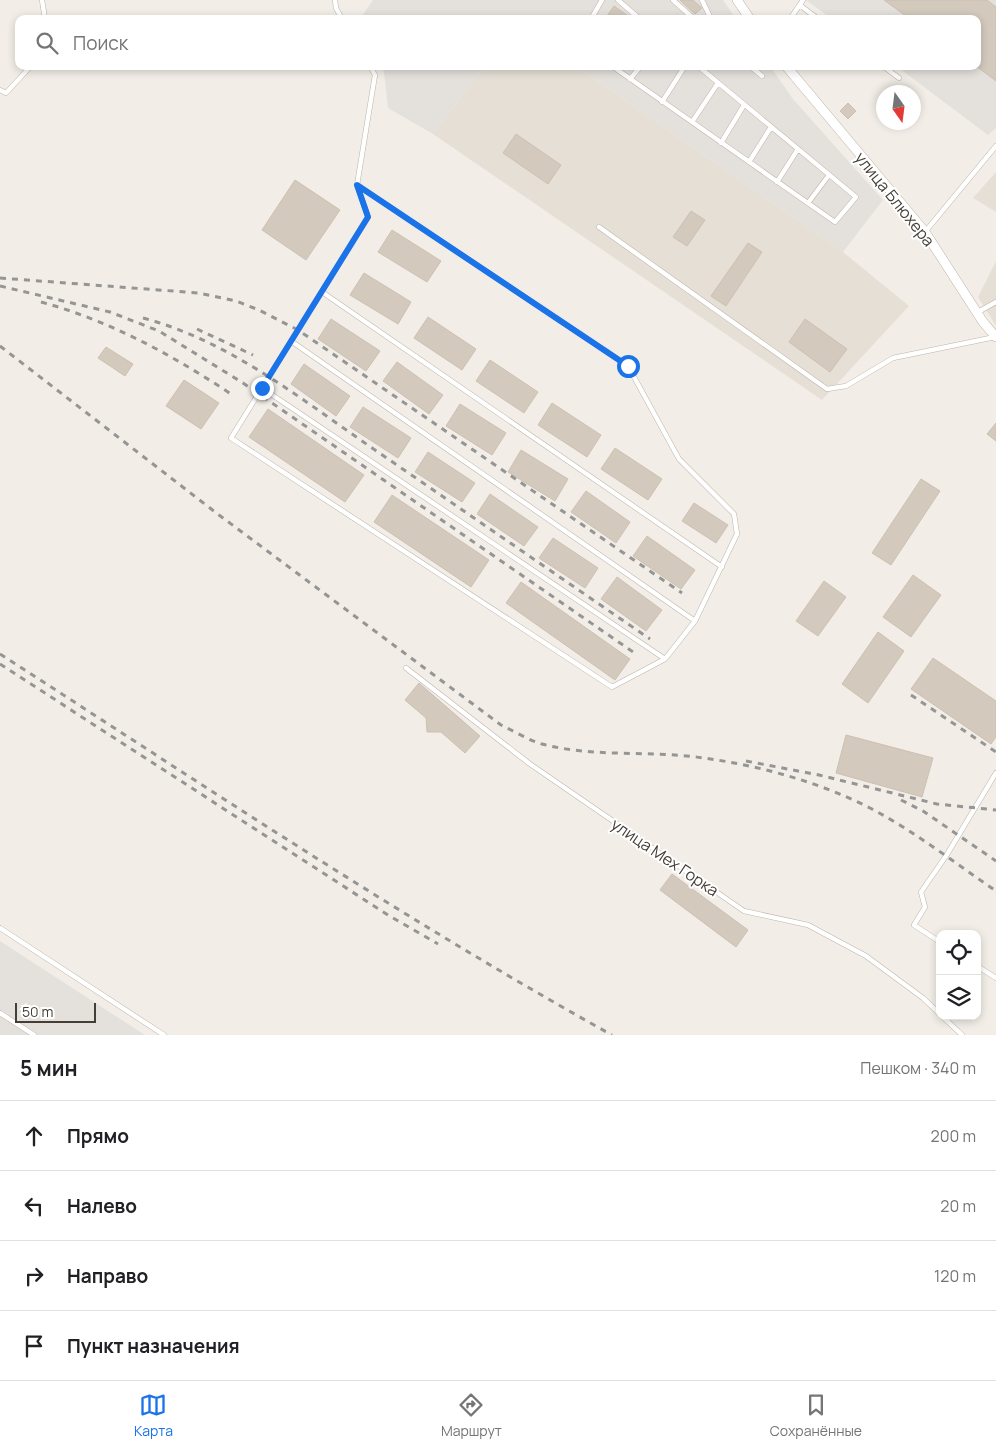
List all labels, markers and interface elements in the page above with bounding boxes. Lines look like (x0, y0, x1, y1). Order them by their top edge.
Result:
search box (15, 15, 981, 70)
icon: search (33, 29, 61, 57)
text: Поиск (73, 30, 128, 56)
north arrow (876, 85, 921, 130)
street label: улица Блюхера (850, 147, 940, 251)
route start (617, 355, 640, 378)
route end (251, 377, 274, 400)
street label: улица Мех Горка (607, 813, 723, 901)
map controls (936, 930, 981, 1020)
button: locate (936, 930, 981, 975)
button: layers (936, 975, 981, 1020)
scale bar (15, 1000, 96, 1023)
text: 50 m (22, 1002, 53, 1021)
text: 5 мин (20, 1054, 78, 1082)
text: Пешком · 340 m (860, 1057, 976, 1079)
icon: ahead (20, 1122, 48, 1150)
text: Прямо (67, 1123, 129, 1149)
text: 200 m (931, 1125, 976, 1147)
icon: left (20, 1192, 48, 1220)
text: Налево (67, 1193, 137, 1219)
text: 20 m (940, 1195, 976, 1217)
icon: right (20, 1262, 48, 1290)
text: Направо (67, 1263, 148, 1289)
text: 120 m (934, 1265, 976, 1287)
icon: arrive (20, 1332, 48, 1360)
text: Пункт назначения (67, 1333, 240, 1359)
tab: Карта (134, 1391, 173, 1440)
tab: Маршрут (441, 1391, 502, 1440)
tab: Сохранённые (770, 1391, 862, 1440)

